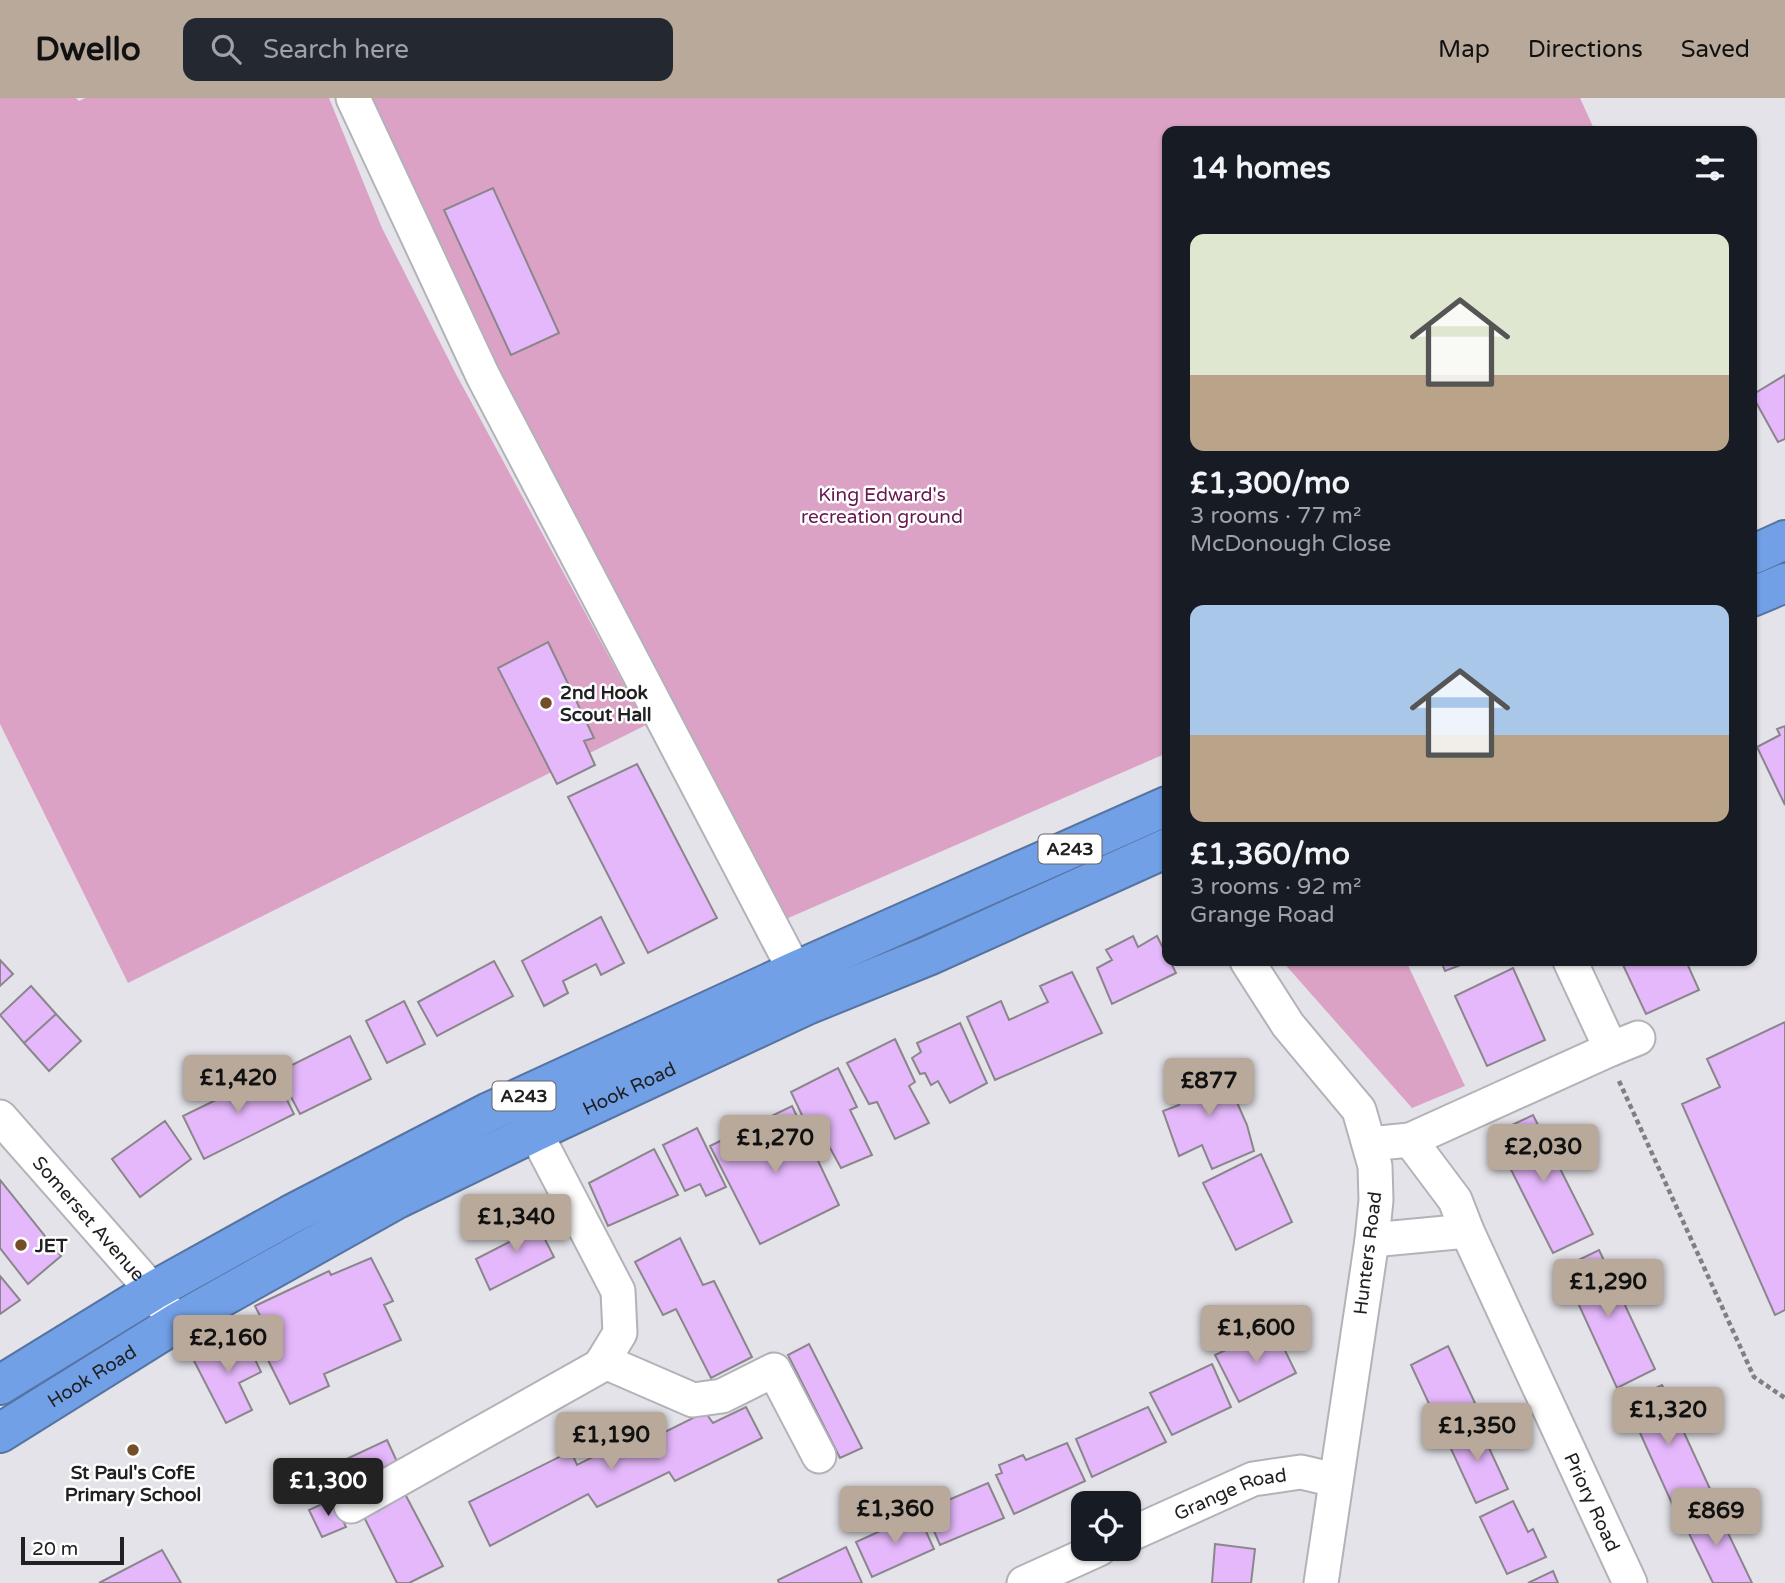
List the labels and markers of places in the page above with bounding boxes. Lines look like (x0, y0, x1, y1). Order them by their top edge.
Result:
place label: 2nd Hook Scout Hall (560, 682, 652, 726)
marker: 2nd Hook Scout Hall (538, 695, 554, 711)
pin: £1,420 (181, 1056, 295, 1115)
pin: £877 (1168, 1058, 1250, 1118)
pin: £1,270 (718, 1116, 832, 1175)
pin: £2,030 (1486, 1124, 1600, 1184)
pin: £1,340 (459, 1194, 573, 1254)
place label: JET (34, 1235, 68, 1257)
marker: JET (13, 1237, 29, 1253)
pin: £1,290 (1551, 1260, 1665, 1319)
pin: £1,600 (1199, 1306, 1313, 1365)
pin: £2,160 (171, 1316, 285, 1375)
pin: £1,320 (1611, 1388, 1725, 1447)
pin: £1,350 (1420, 1404, 1534, 1463)
pin: £1,190 (554, 1412, 668, 1472)
marker: St Paul's CofE Primary School (125, 1442, 141, 1458)
pin: £1,300 (271, 1458, 385, 1518)
place label: St Paul's CofE Primary School (65, 1462, 201, 1507)
pin: £1,360 (838, 1486, 952, 1546)
pin: £869 (1675, 1488, 1757, 1548)

